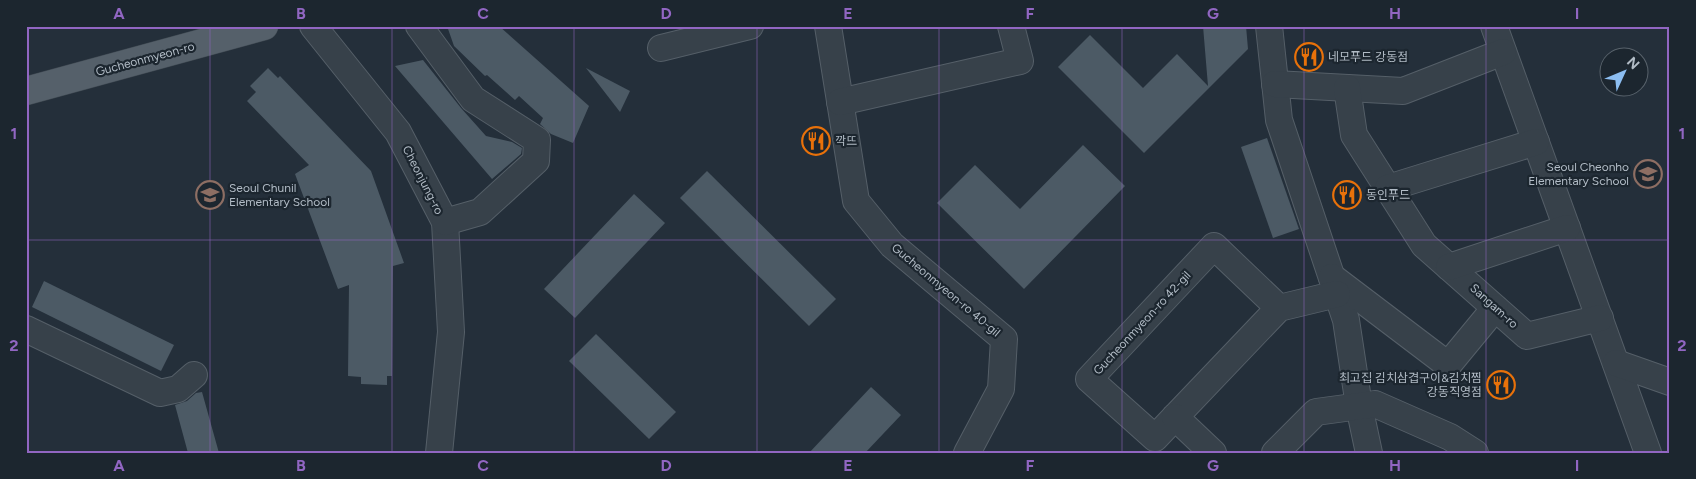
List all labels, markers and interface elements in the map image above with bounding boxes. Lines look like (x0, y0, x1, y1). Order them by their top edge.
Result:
text: A (113, 4, 125, 23)
text: B (296, 4, 306, 23)
text: C (477, 4, 489, 23)
text: D (660, 4, 672, 23)
text: E (843, 4, 853, 23)
text: F (1026, 4, 1035, 23)
text: G (1207, 4, 1219, 23)
text: H (1389, 4, 1401, 23)
text: I (1575, 4, 1579, 23)
street label: Gucheonmyeon-ro (94, 39, 196, 79)
restaurant icon: 네모푸드 강동점 (1294, 42, 1324, 72)
north arrow (1598, 48, 1648, 98)
place label: 네모푸드 강동점 (1328, 50, 1408, 64)
text: N (1623, 54, 1643, 73)
text: 1 (11, 124, 17, 143)
text: 1 (1679, 124, 1685, 143)
restaurant icon: 깍뜨 (801, 126, 831, 156)
place label: 깍뜨 (835, 134, 857, 148)
street label: Cheonjung-ro (400, 143, 446, 217)
school or university icon: Seoul Cheonho Elementary School (1633, 159, 1663, 189)
place label: Seoul Cheonho Elementary School (1528, 160, 1629, 188)
school or university icon: Seoul Chunil Elementary School (195, 180, 225, 210)
restaurant icon: 동인푸드 (1332, 180, 1362, 210)
place label: Seoul Chunil Elementary School (229, 181, 330, 209)
place label: 동인푸드 (1366, 188, 1410, 202)
street label: Gucheonmyeon-ro 40-gil (889, 241, 1003, 339)
street label: Gucheonmyeon-ro 42-gil (1090, 268, 1194, 378)
street label: Sangam-ro (1467, 281, 1521, 331)
text: 2 (9, 336, 19, 355)
text: 2 (1677, 336, 1687, 355)
restaurant icon: 최고집 김치삼겹구이&김치찜 강동직영점 (1486, 370, 1516, 400)
place label: 최고집 김치삼겹구이&김치찜 강동직영점 (1339, 371, 1482, 399)
text: A (113, 456, 125, 475)
text: B (296, 456, 306, 475)
text: C (477, 456, 489, 475)
text: D (660, 456, 672, 475)
text: E (843, 456, 853, 475)
text: F (1026, 456, 1035, 475)
text: G (1207, 456, 1219, 475)
text: H (1389, 456, 1401, 475)
text: I (1575, 456, 1579, 475)

